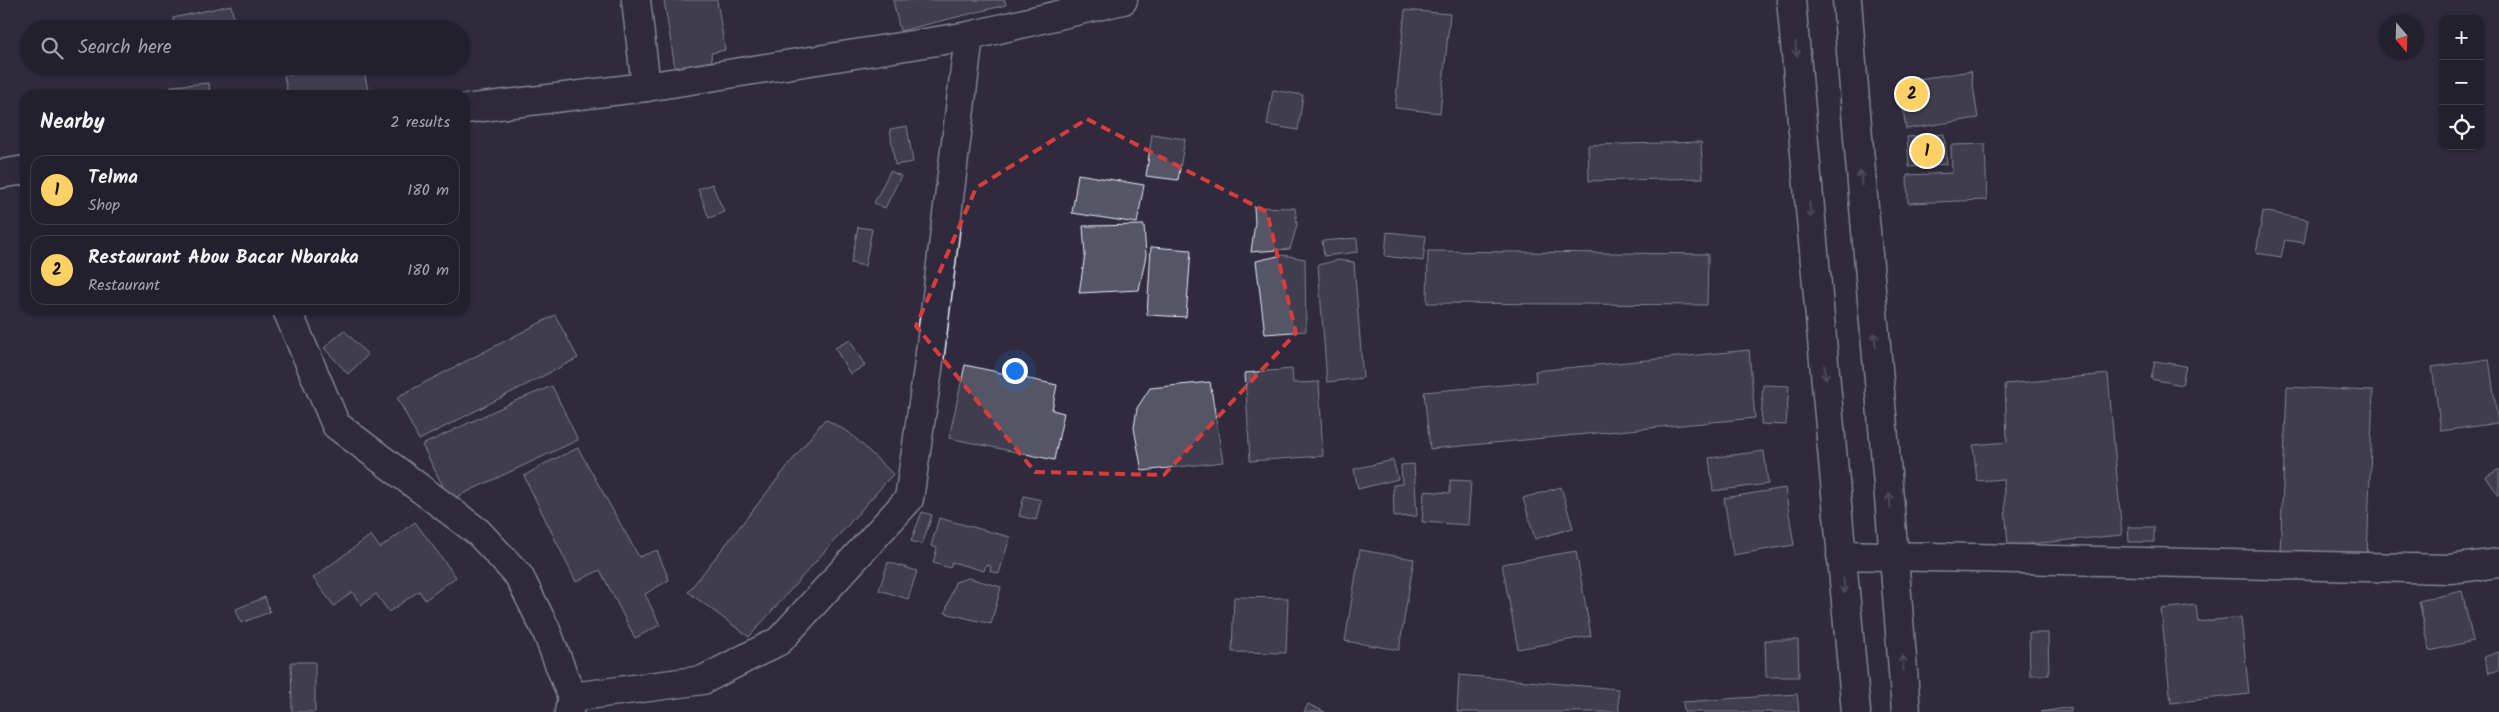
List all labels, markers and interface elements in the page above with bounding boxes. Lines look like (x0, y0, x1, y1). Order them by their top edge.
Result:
north arrow (2379, 15, 2424, 60)
map controls (2439, 15, 2484, 150)
button: + (2439, 15, 2484, 60)
search box (20, 20, 470, 75)
text: Search here (78, 33, 172, 63)
icon: search (38, 34, 66, 62)
one-way arrow (1791, 40, 1800, 56)
button: − (2439, 60, 2484, 105)
pin: 2 (1896, 75, 1928, 113)
button: locate (2439, 105, 2484, 150)
text: Nearby (40, 106, 105, 139)
text: 2 results (390, 110, 450, 135)
pin: 1 (1911, 132, 1943, 170)
text: Telma (88, 163, 138, 193)
one-way arrow (1856, 170, 1865, 186)
text: 1 (55, 178, 59, 203)
text: 180 m (407, 178, 449, 203)
text: Shop (88, 193, 120, 218)
one-way arrow (1805, 202, 1815, 218)
text: Restaurant Abou Bacar Nbaraka (88, 243, 359, 273)
text: 2 (52, 258, 62, 283)
text: 180 m (407, 258, 449, 283)
text: Restaurant (88, 273, 160, 298)
one-way arrow (1870, 332, 1880, 348)
your location (1002, 358, 1028, 384)
one-way arrow (1820, 364, 1830, 380)
one-way arrow (1885, 494, 1895, 510)
one-way arrow (1839, 578, 1849, 594)
one-way arrow (1898, 656, 1907, 672)

